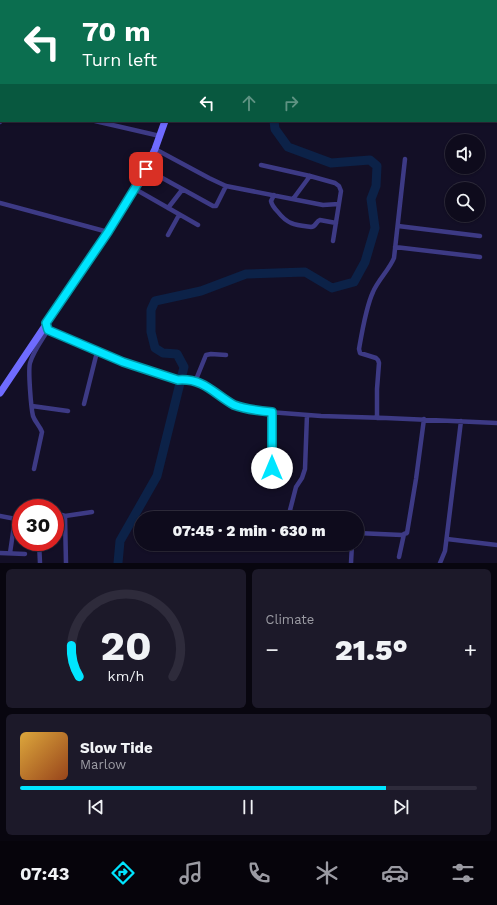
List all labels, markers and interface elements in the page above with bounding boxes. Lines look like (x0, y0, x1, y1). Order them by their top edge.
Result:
text: 70 m (82, 15, 151, 48)
icon: left (16, 16, 68, 68)
text: Turn left (82, 49, 157, 70)
icon: left (196, 92, 218, 114)
icon: ahead (238, 92, 260, 114)
icon: right (280, 92, 302, 114)
map controls (445, 134, 485, 222)
button: sound (445, 134, 485, 174)
pin (129, 152, 163, 186)
icon: arrive (135, 158, 157, 180)
button: search (445, 182, 485, 222)
position arrow (251, 447, 293, 489)
speed limit sign: 30 (12, 499, 64, 551)
text: 07:45 · 2 min · 630 m (172, 522, 326, 540)
text: Climate (266, 612, 314, 627)
text: 20 (100, 620, 152, 669)
text: 21.5° (335, 632, 408, 667)
text: − (266, 637, 279, 662)
text: + (464, 637, 477, 662)
text: km/h (107, 667, 144, 683)
text: Slow Tide (80, 739, 153, 757)
text: Marlow (80, 757, 126, 772)
icon: previous (85, 796, 107, 818)
icon: pause (237, 796, 259, 818)
icon: next (390, 796, 412, 818)
icon: directions (109, 859, 137, 887)
icon: music (177, 859, 205, 887)
icon: phone (245, 859, 273, 887)
icon: climate (313, 859, 341, 887)
icon: car (381, 859, 409, 887)
icon: filters (449, 859, 477, 887)
text: 07:43 (20, 863, 69, 884)

